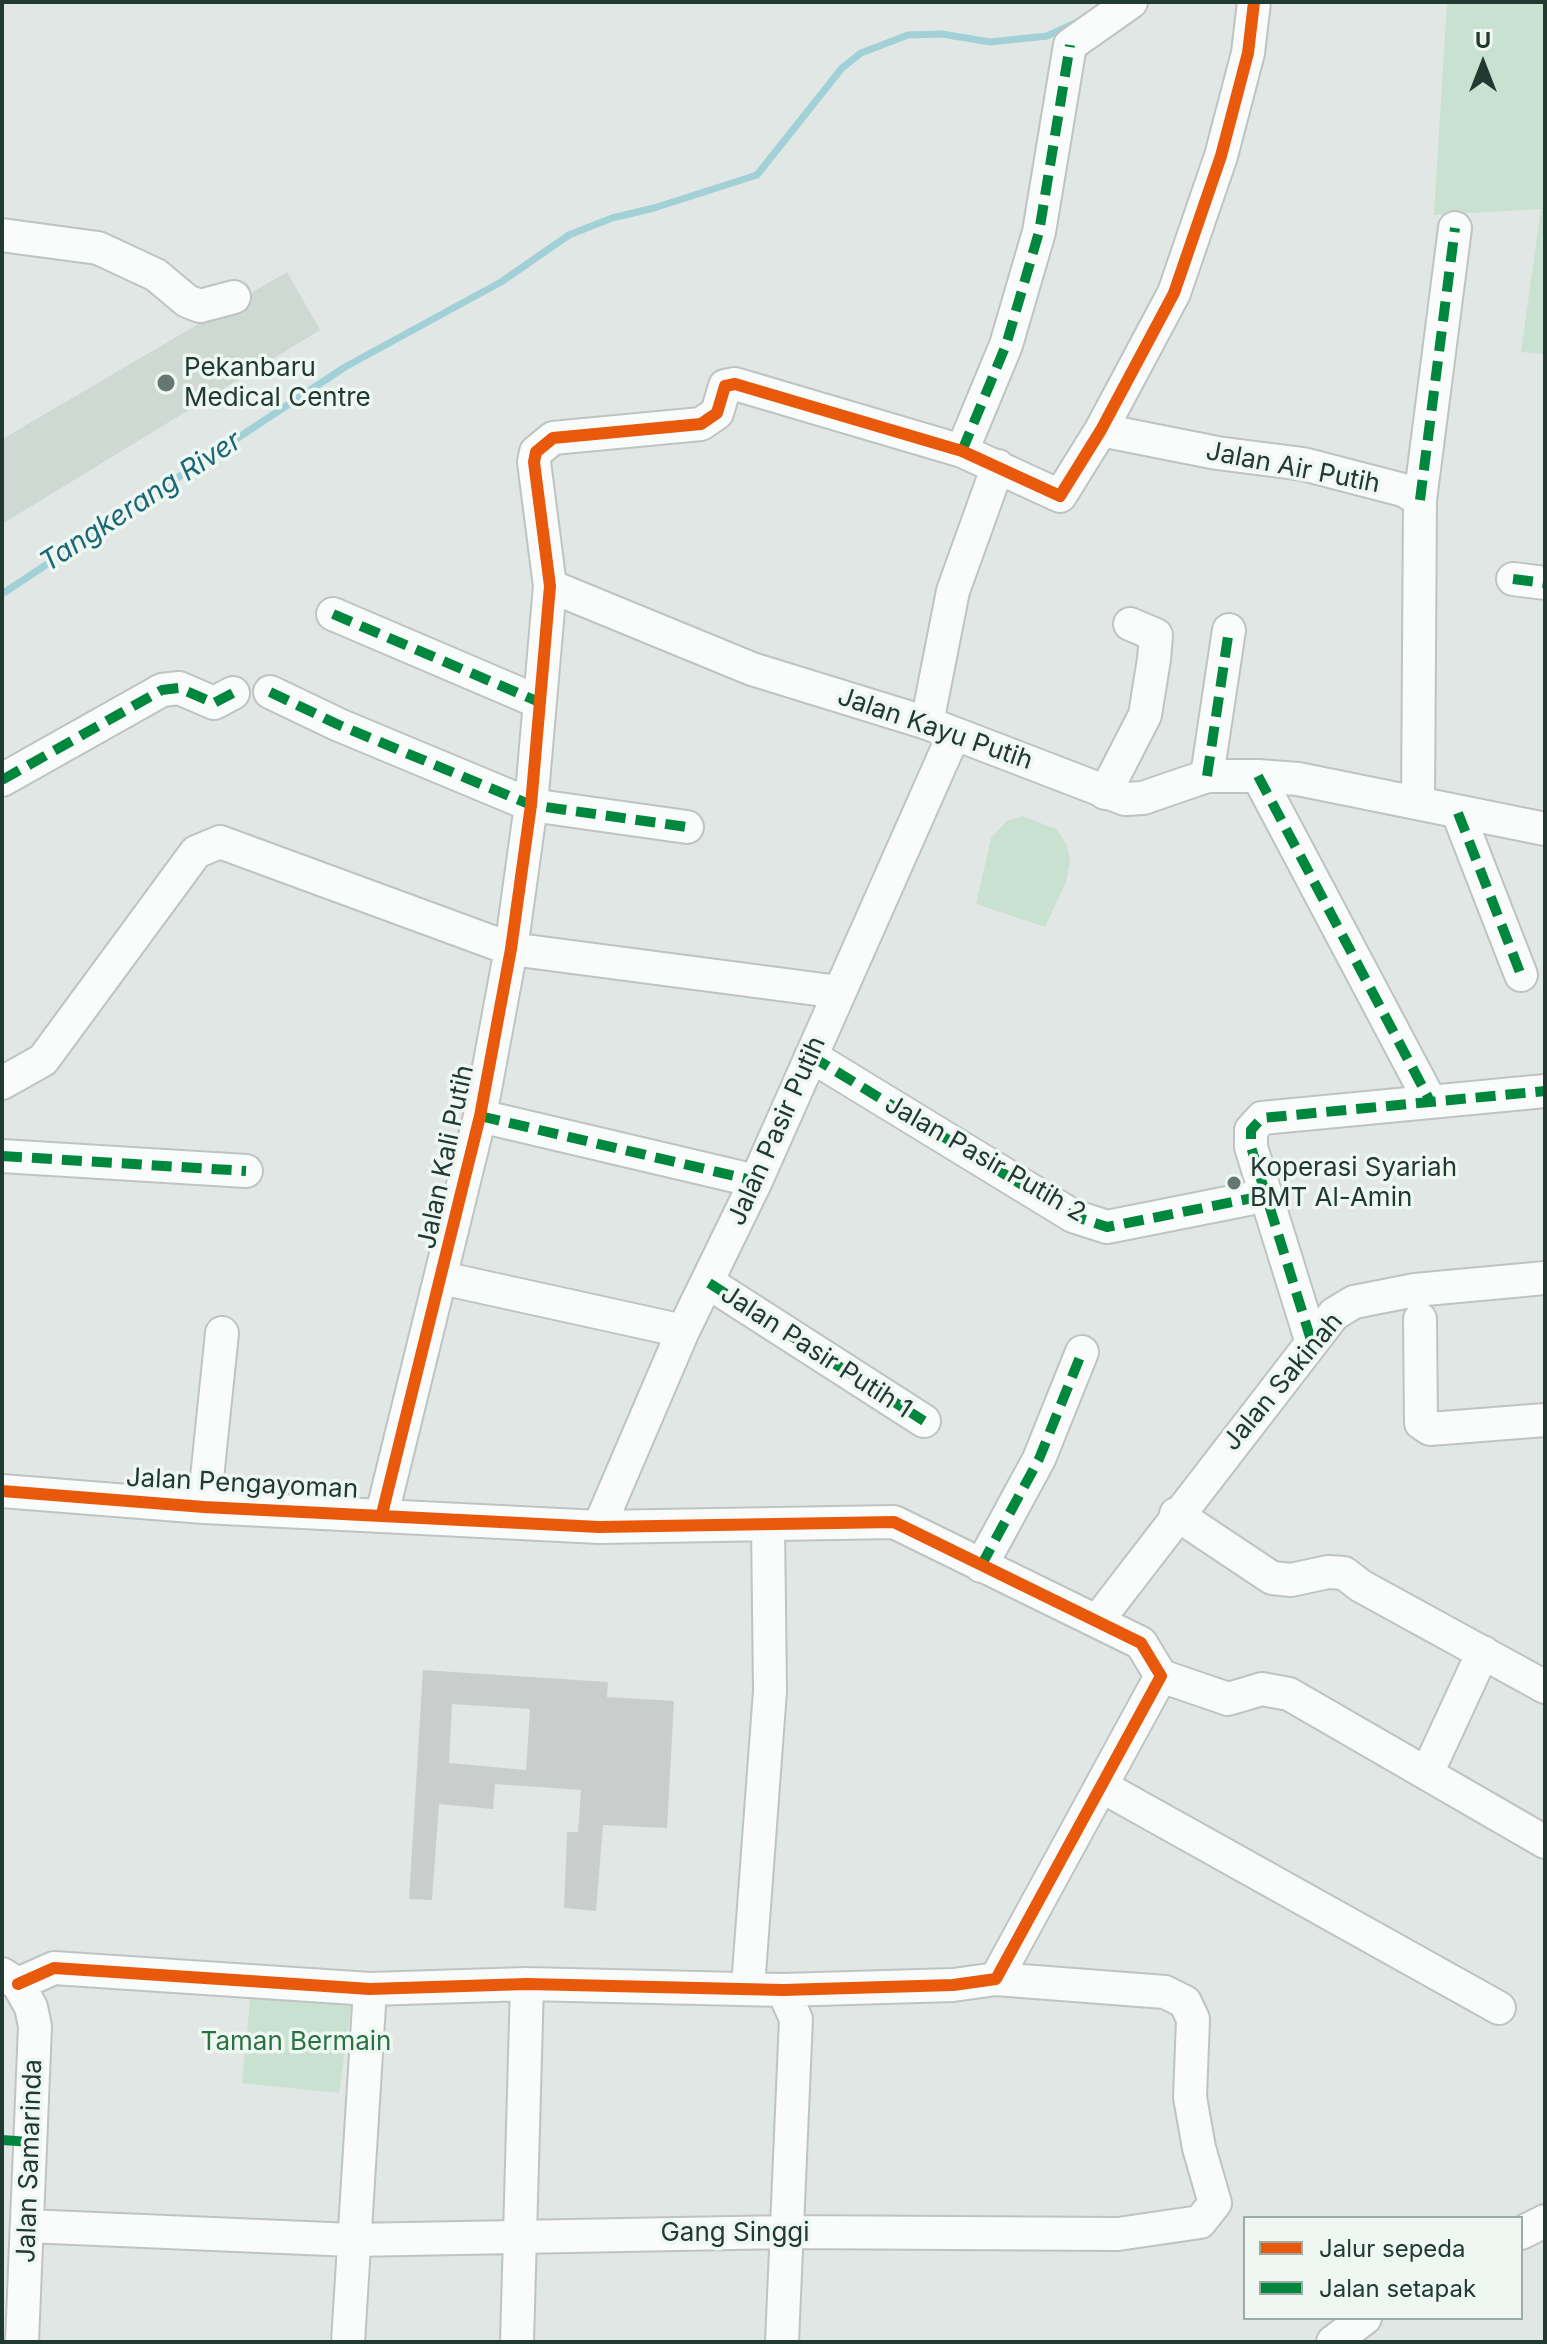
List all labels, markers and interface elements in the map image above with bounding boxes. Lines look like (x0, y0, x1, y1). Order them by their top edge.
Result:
north arrow (1443, 24, 1523, 104)
text: U (1475, 27, 1491, 53)
place label: Pekanbaru Medical Centre (184, 352, 371, 414)
marker: Pekanbaru Medical Centre (155, 372, 177, 394)
water label: Tangkerang River (34, 424, 248, 580)
street label: Jalan Air Putih (1203, 436, 1383, 500)
street label: Jalan Kayu Putih (833, 681, 1037, 777)
street label: Jalan Pasir Putih (721, 1032, 833, 1230)
street label: Jalan Kali Putih (411, 1062, 481, 1252)
street label: Jalan Pasir Putih 2 (879, 1089, 1091, 1229)
place label: Koperasi Syariah BMT Al-Amin (1250, 1152, 1457, 1214)
marker: Koperasi Syariah BMT Al-Amin (1225, 1174, 1243, 1192)
street label: Jalan Pasir Putih 1 (715, 1279, 917, 1425)
street label: Jalan Sakinah (1216, 1307, 1350, 1457)
street label: Jalan Pengayoman (125, 1462, 359, 1506)
park label: Taman Bermain (201, 2026, 391, 2058)
street label: Jalan Samarinda (11, 2058, 49, 2264)
legend (1243, 2216, 1523, 2320)
street label: Gang Singgi (660, 2217, 810, 2249)
text: Jalur sepeda (1319, 2234, 1465, 2263)
text: Jalan setapak (1319, 2274, 1476, 2303)

